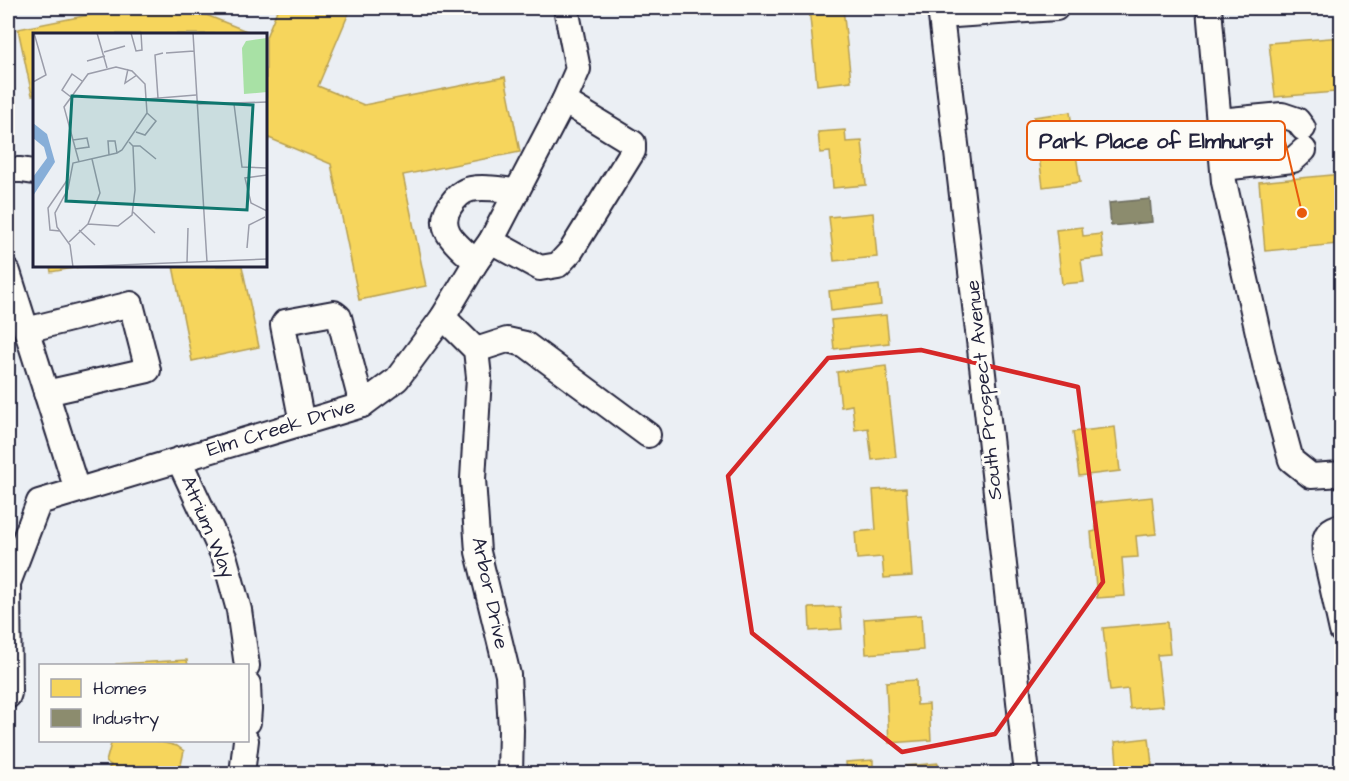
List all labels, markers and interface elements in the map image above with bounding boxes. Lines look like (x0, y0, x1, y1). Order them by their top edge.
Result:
inset map (33, 33, 267, 267)
callout: Park Place of Elmhurst (1027, 121, 1285, 160)
text: Park Place of Elmhurst (1039, 127, 1273, 156)
street label: South Prospect Avenue (959, 278, 1009, 501)
street label: Elm Creek Drive (203, 392, 359, 464)
street label: Atrium Way (173, 472, 242, 583)
street label: Arbor Drive (464, 535, 516, 652)
legend (39, 664, 249, 742)
text: Homes (93, 676, 147, 701)
text: Industry (93, 706, 159, 732)

